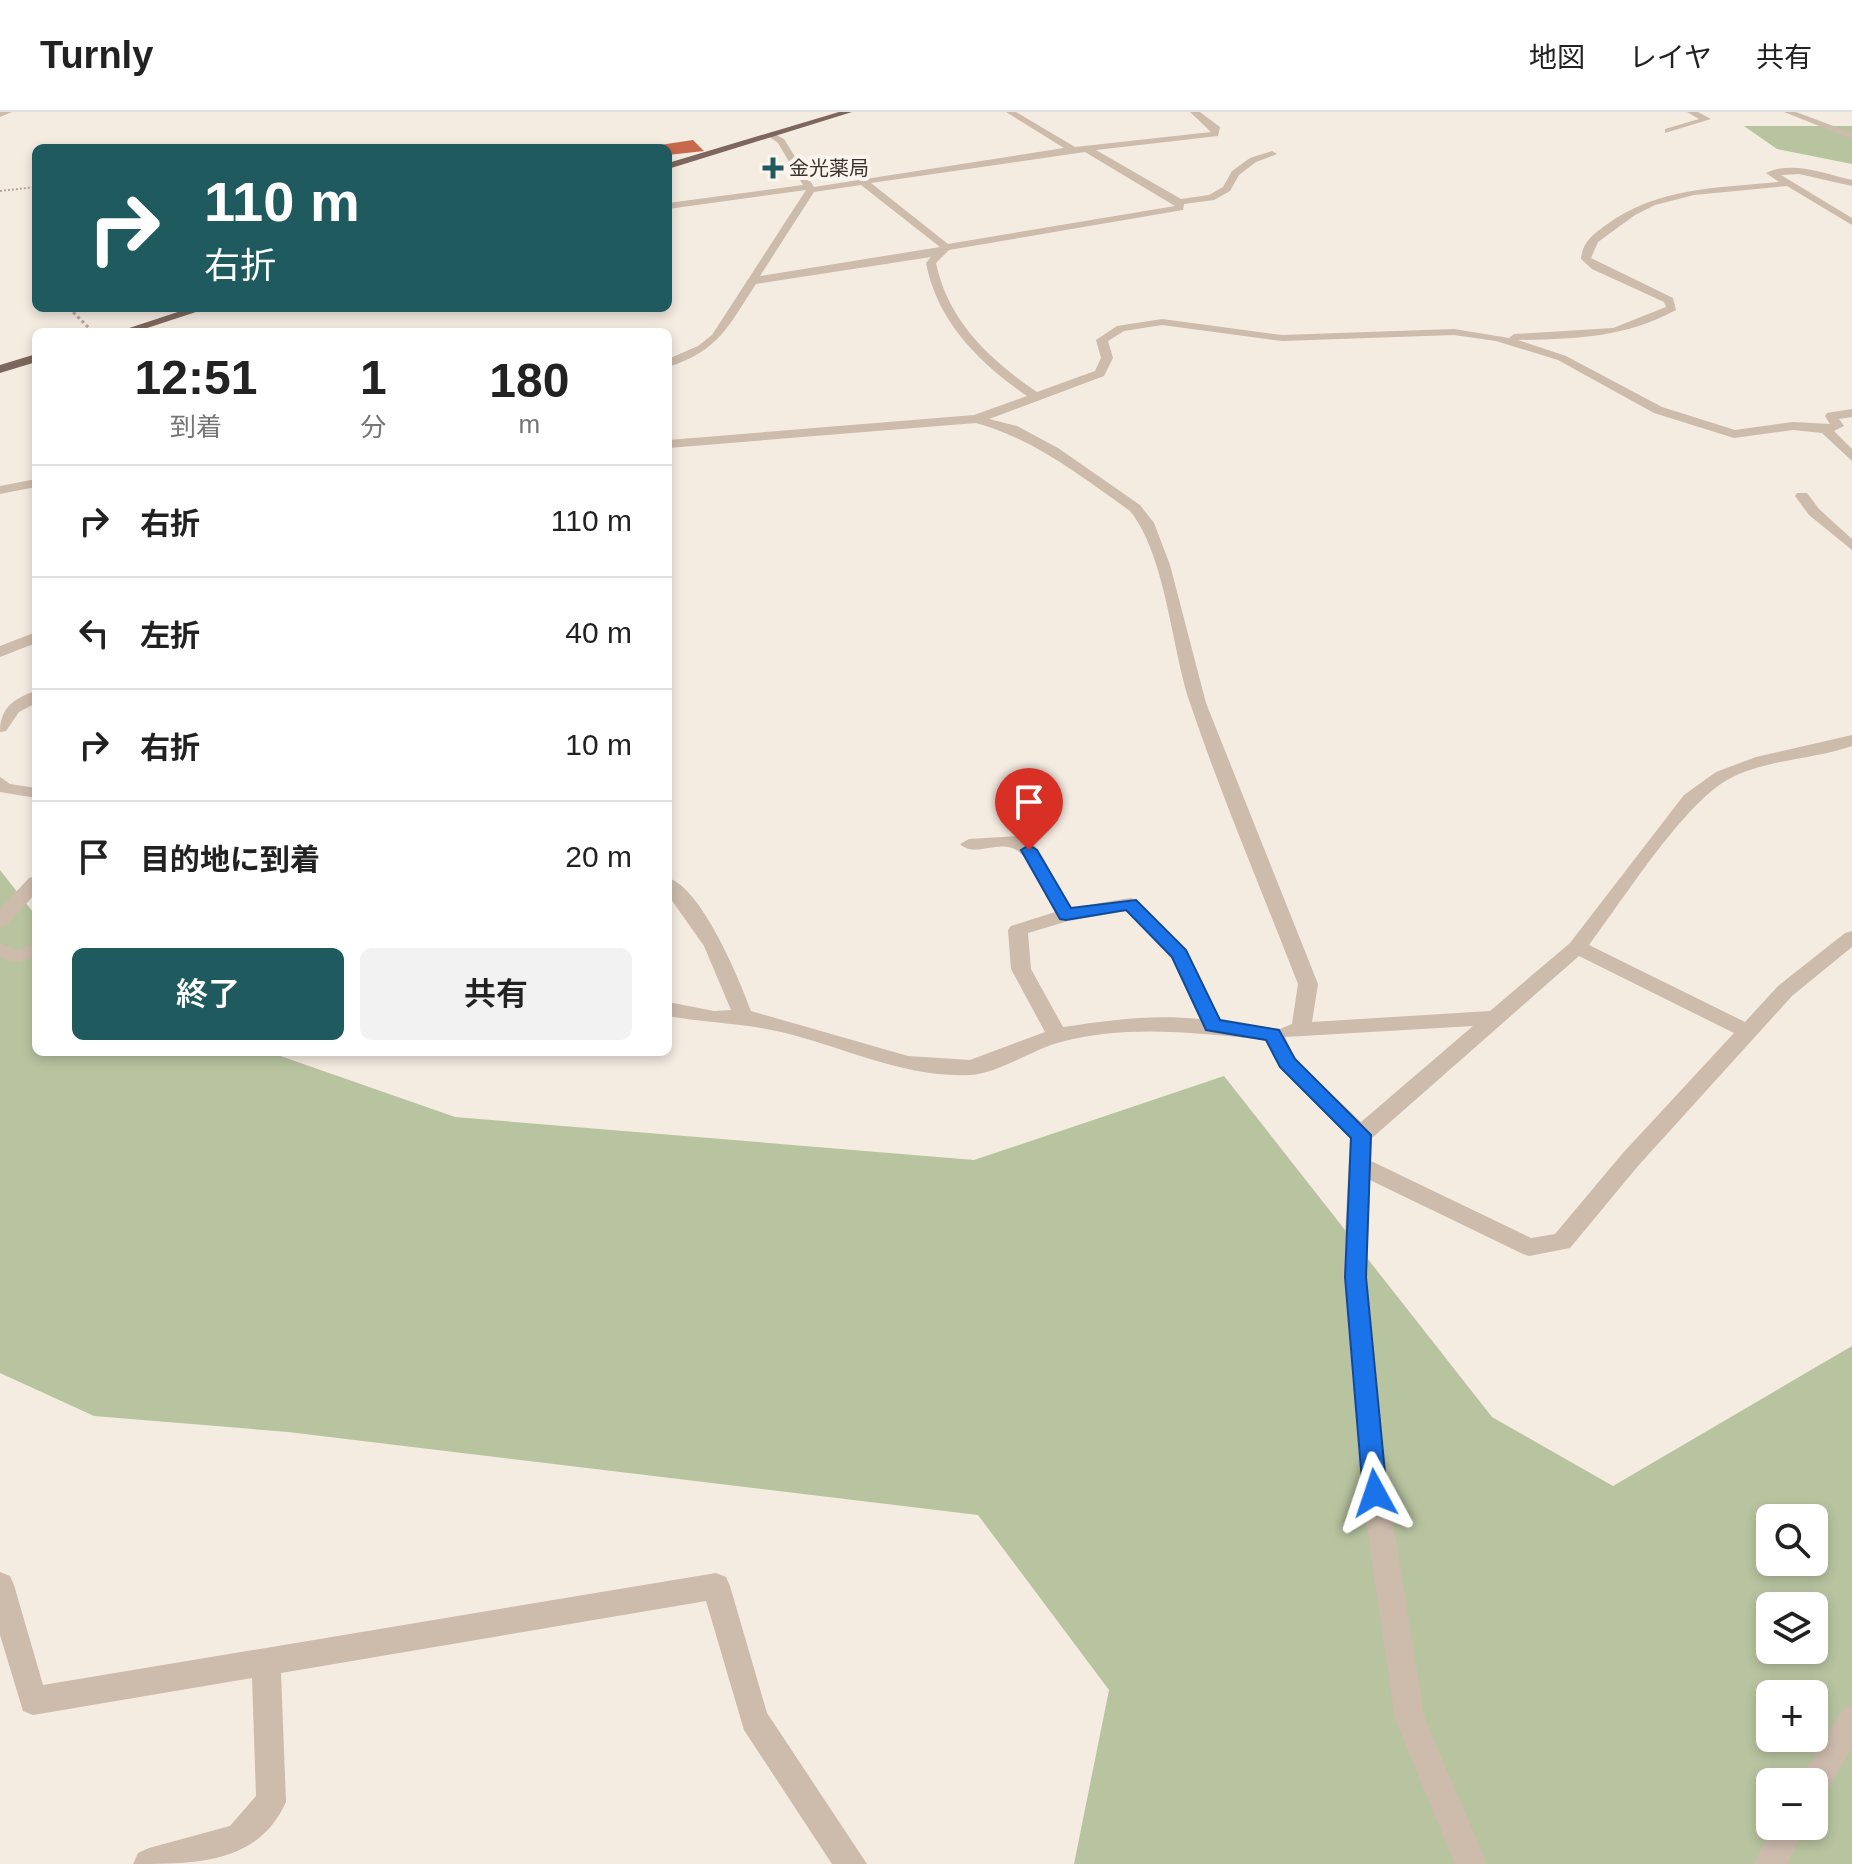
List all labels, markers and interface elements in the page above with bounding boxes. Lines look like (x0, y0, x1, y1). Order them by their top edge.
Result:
text: Turnly (40, 34, 153, 76)
text: 地図 (1529, 42, 1585, 73)
text: レイヤ (1629, 42, 1712, 73)
text: 共有 (1756, 42, 1812, 73)
place label: 金光薬局 (789, 157, 869, 179)
marker: 金光薬局 (764, 159, 782, 177)
text: 110 m (204, 170, 360, 233)
icon: right (72, 176, 176, 280)
text: 右折 (204, 245, 276, 286)
text: 12:51 (135, 351, 257, 404)
text: 1 (360, 351, 387, 404)
text: 180 (489, 354, 569, 407)
text: m (519, 409, 540, 439)
text: 到着 (170, 412, 222, 442)
text: 分 (360, 412, 386, 442)
icon: right (72, 499, 116, 543)
text: 110 m (551, 504, 632, 537)
text: 右折 (140, 507, 200, 540)
icon: left (72, 611, 116, 655)
text: 40 m (565, 616, 632, 649)
text: 左折 (140, 619, 200, 652)
icon: right (72, 723, 116, 767)
text: 10 m (565, 728, 632, 761)
text: 右折 (140, 731, 200, 764)
pin (995, 768, 1063, 850)
icon: arrive (1007, 780, 1051, 824)
icon: arrive (72, 835, 116, 879)
text: 20 m (565, 840, 632, 873)
text: 目的地に到着 (140, 843, 320, 876)
button: 終了 (72, 948, 344, 1040)
button: 共有 (360, 948, 632, 1040)
position arrow (1333, 1451, 1417, 1535)
map controls (1756, 1504, 1828, 1840)
button: search (1756, 1504, 1828, 1576)
button: layers (1756, 1592, 1828, 1664)
button: + (1756, 1680, 1828, 1752)
button: − (1756, 1768, 1828, 1840)

